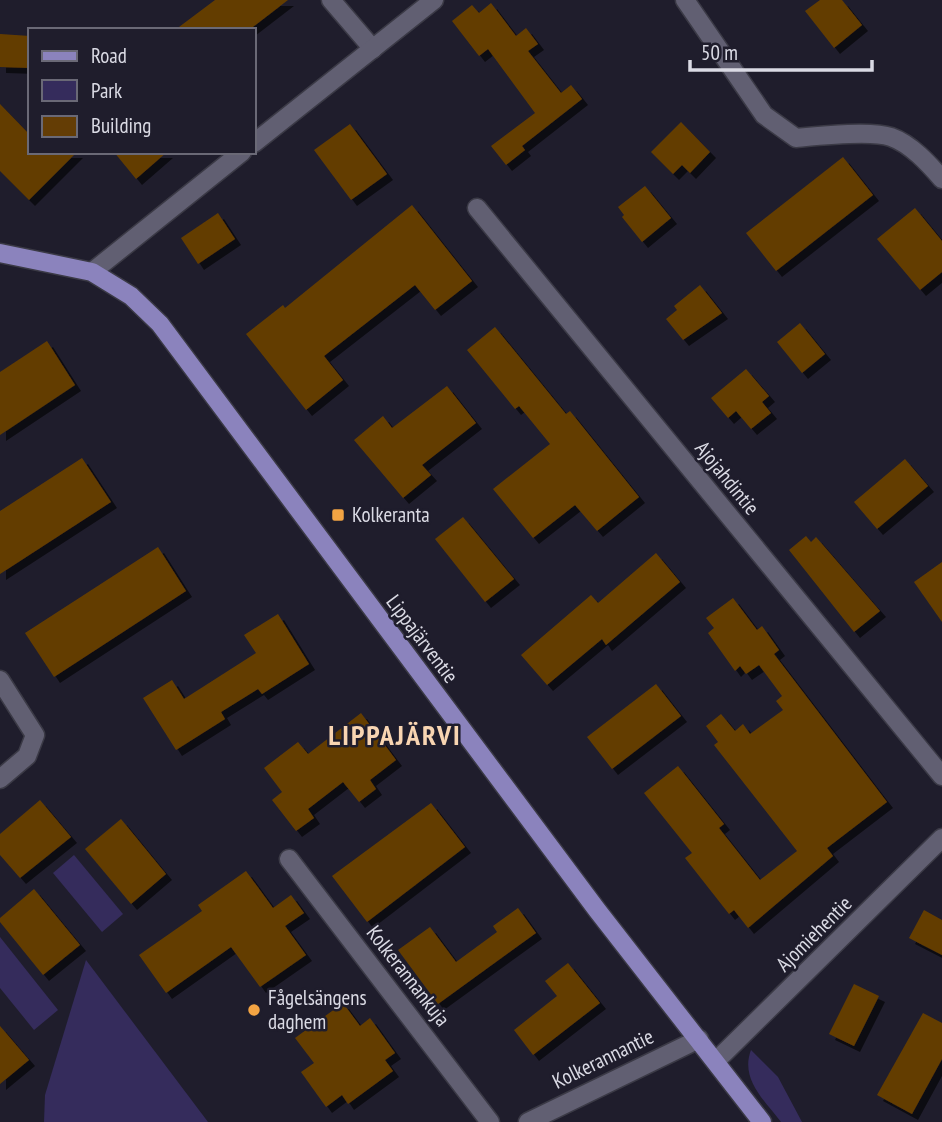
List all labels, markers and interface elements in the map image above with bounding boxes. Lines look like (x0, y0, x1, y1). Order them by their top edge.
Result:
legend (28, 28, 256, 154)
scale bar (690, 28, 872, 72)
text: 50 m (701, 39, 738, 66)
text: Road (91, 42, 127, 69)
text: Park (91, 77, 122, 104)
text: Building (91, 112, 151, 139)
street label: Ajojahdintie (689, 435, 765, 520)
place label: Kolkeranta (352, 501, 430, 528)
marker: Kolkeranta (330, 507, 346, 523)
street label: Lippajärventie (380, 589, 464, 688)
district label: LIPPAJÄRVI (328, 716, 462, 753)
street label: Ajomiehentie (770, 890, 857, 977)
street label: Kolkerannankuja (361, 920, 456, 1031)
place label: Fågelsängens daghem (268, 984, 367, 1035)
marker: Fågelsängens daghem (246, 1002, 262, 1018)
street label: Kolkerannantie (548, 1022, 658, 1095)

